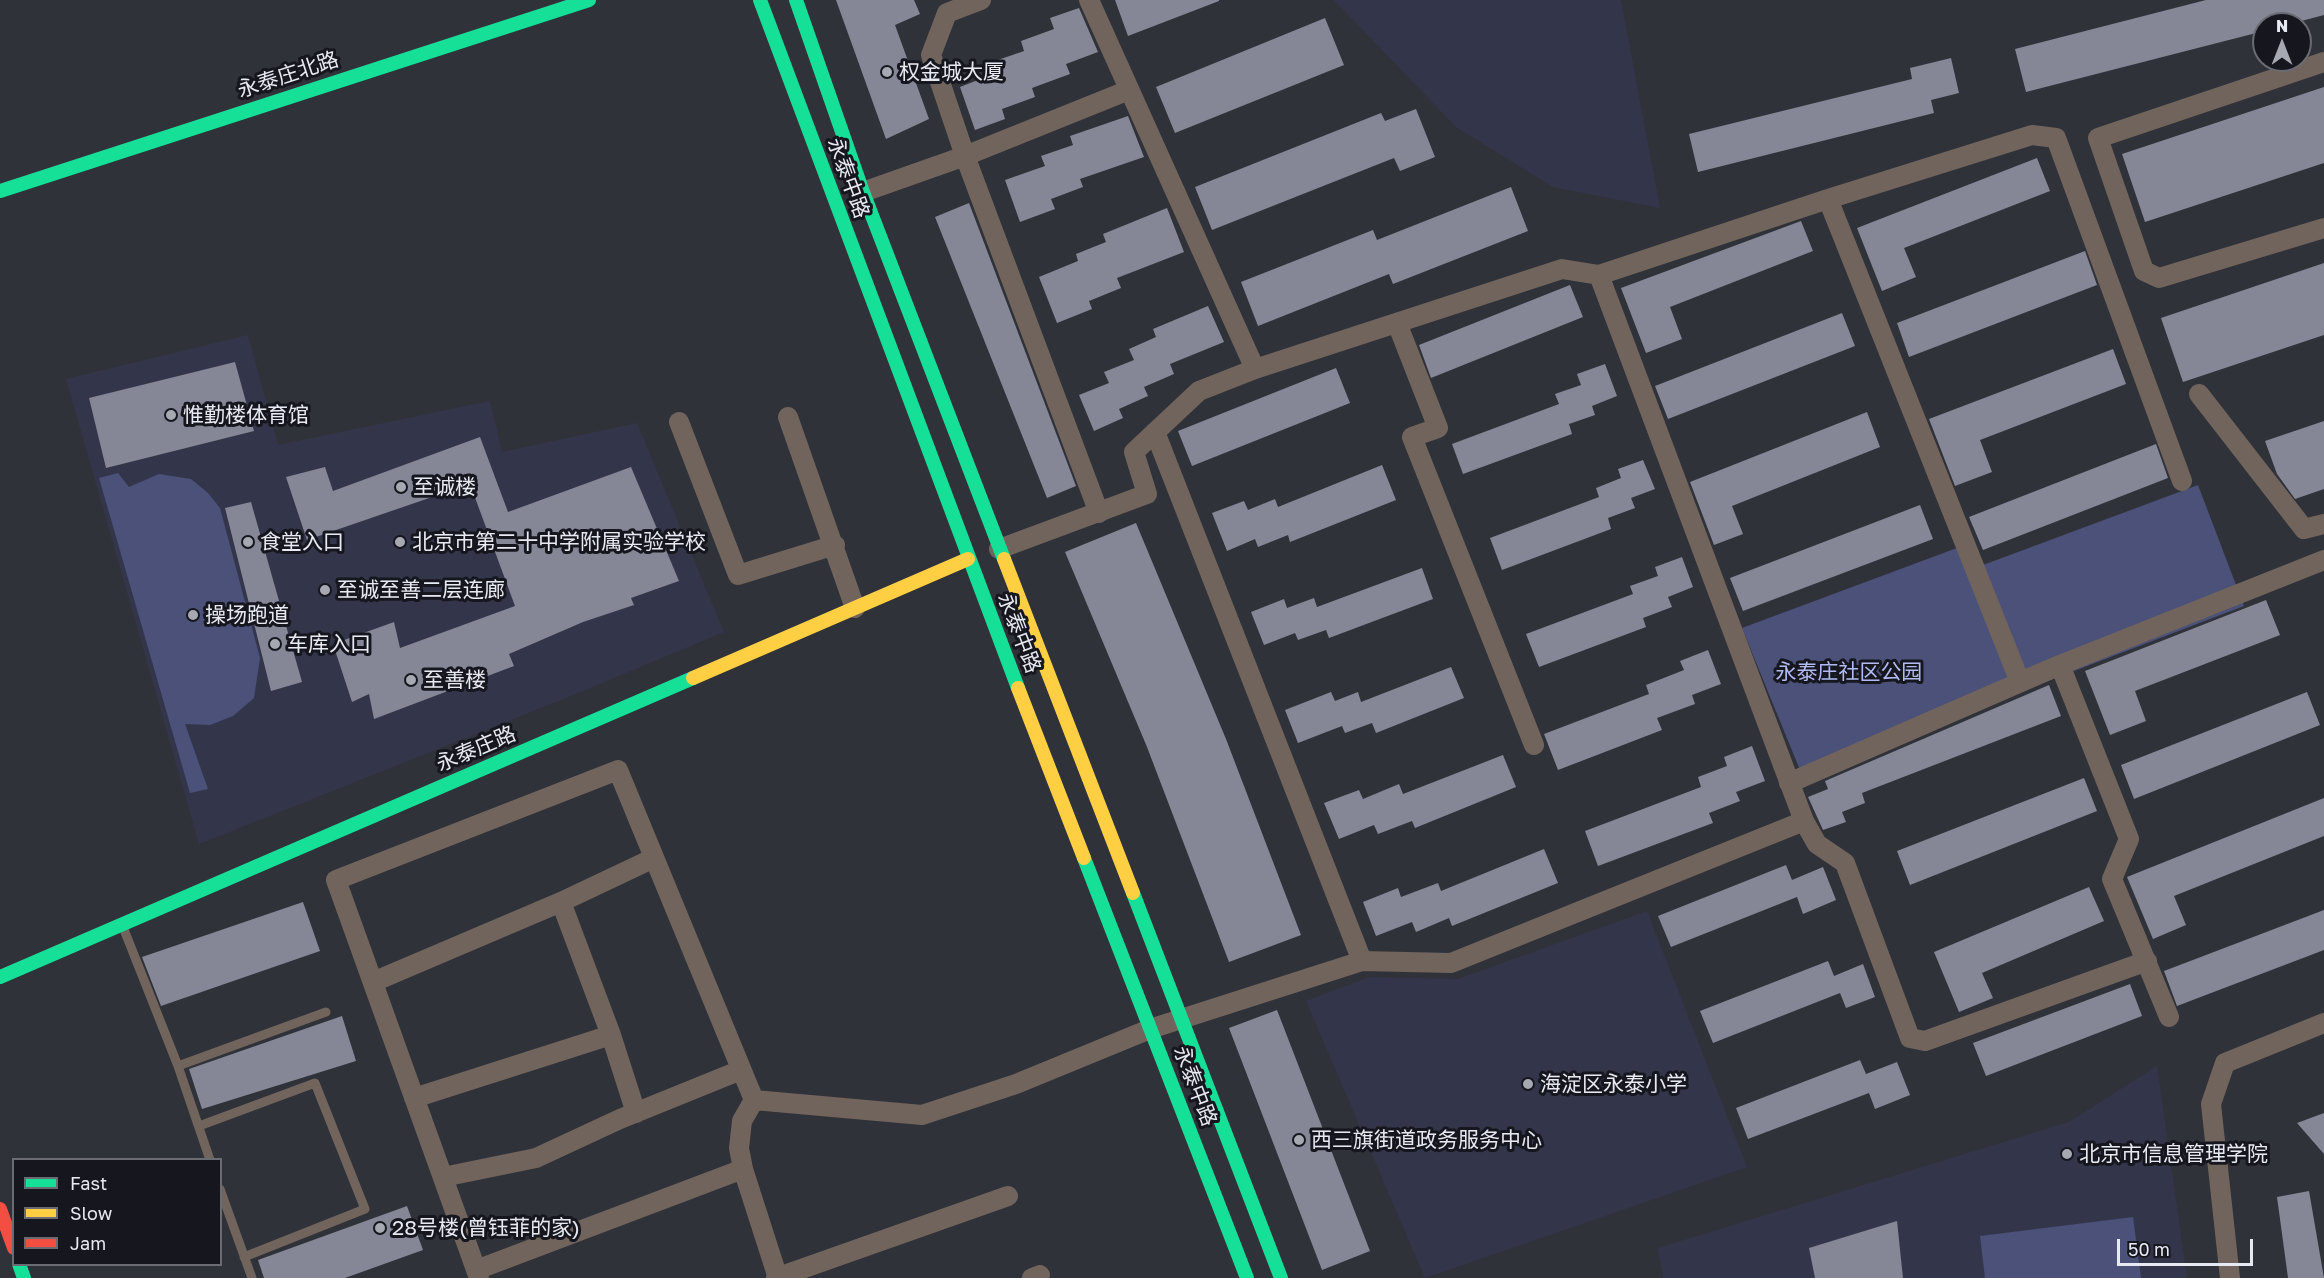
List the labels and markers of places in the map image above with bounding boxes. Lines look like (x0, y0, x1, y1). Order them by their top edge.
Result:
place label: 权金城大厦 (899, 59, 1004, 85)
marker: 权金城大厦 (880, 65, 894, 79)
place label: 惟勤楼体育馆 (183, 402, 309, 428)
marker: 惟勤楼体育馆 (164, 408, 178, 422)
place label: 至诚楼 (413, 474, 476, 500)
marker: 至诚楼 (394, 480, 408, 494)
place label: 食堂入口 (260, 529, 344, 555)
place label: 北京市第二十中学附属实验学校 (412, 529, 706, 555)
marker: 食堂入口 (241, 535, 255, 549)
marker: 北京市第二十中学附属实验学校 (393, 535, 407, 549)
place label: 至诚至善二层连廊 (337, 577, 505, 603)
marker: 至诚至善二层连廊 (318, 583, 332, 597)
place label: 操场跑道 (205, 602, 289, 628)
marker: 操场跑道 (186, 608, 200, 622)
place label: 车库入口 (287, 631, 371, 657)
marker: 车库入口 (268, 637, 282, 651)
place label: 至善楼 (423, 667, 486, 693)
marker: 至善楼 (404, 673, 418, 687)
place label: 海淀区永泰小学 (1540, 1071, 1687, 1097)
marker: 海淀区永泰小学 (1521, 1077, 1535, 1091)
place label: 西三旗街道政务服务中心 (1311, 1127, 1542, 1153)
marker: 西三旗街道政务服务中心 (1292, 1133, 1306, 1147)
place label: 北京市信息管理学院 (2079, 1141, 2268, 1167)
marker: 北京市信息管理学院 (2060, 1147, 2074, 1161)
place label: 28号楼(曾钰菲的家) (392, 1215, 580, 1241)
marker: 28号楼(曾钰菲的家) (373, 1221, 387, 1235)

